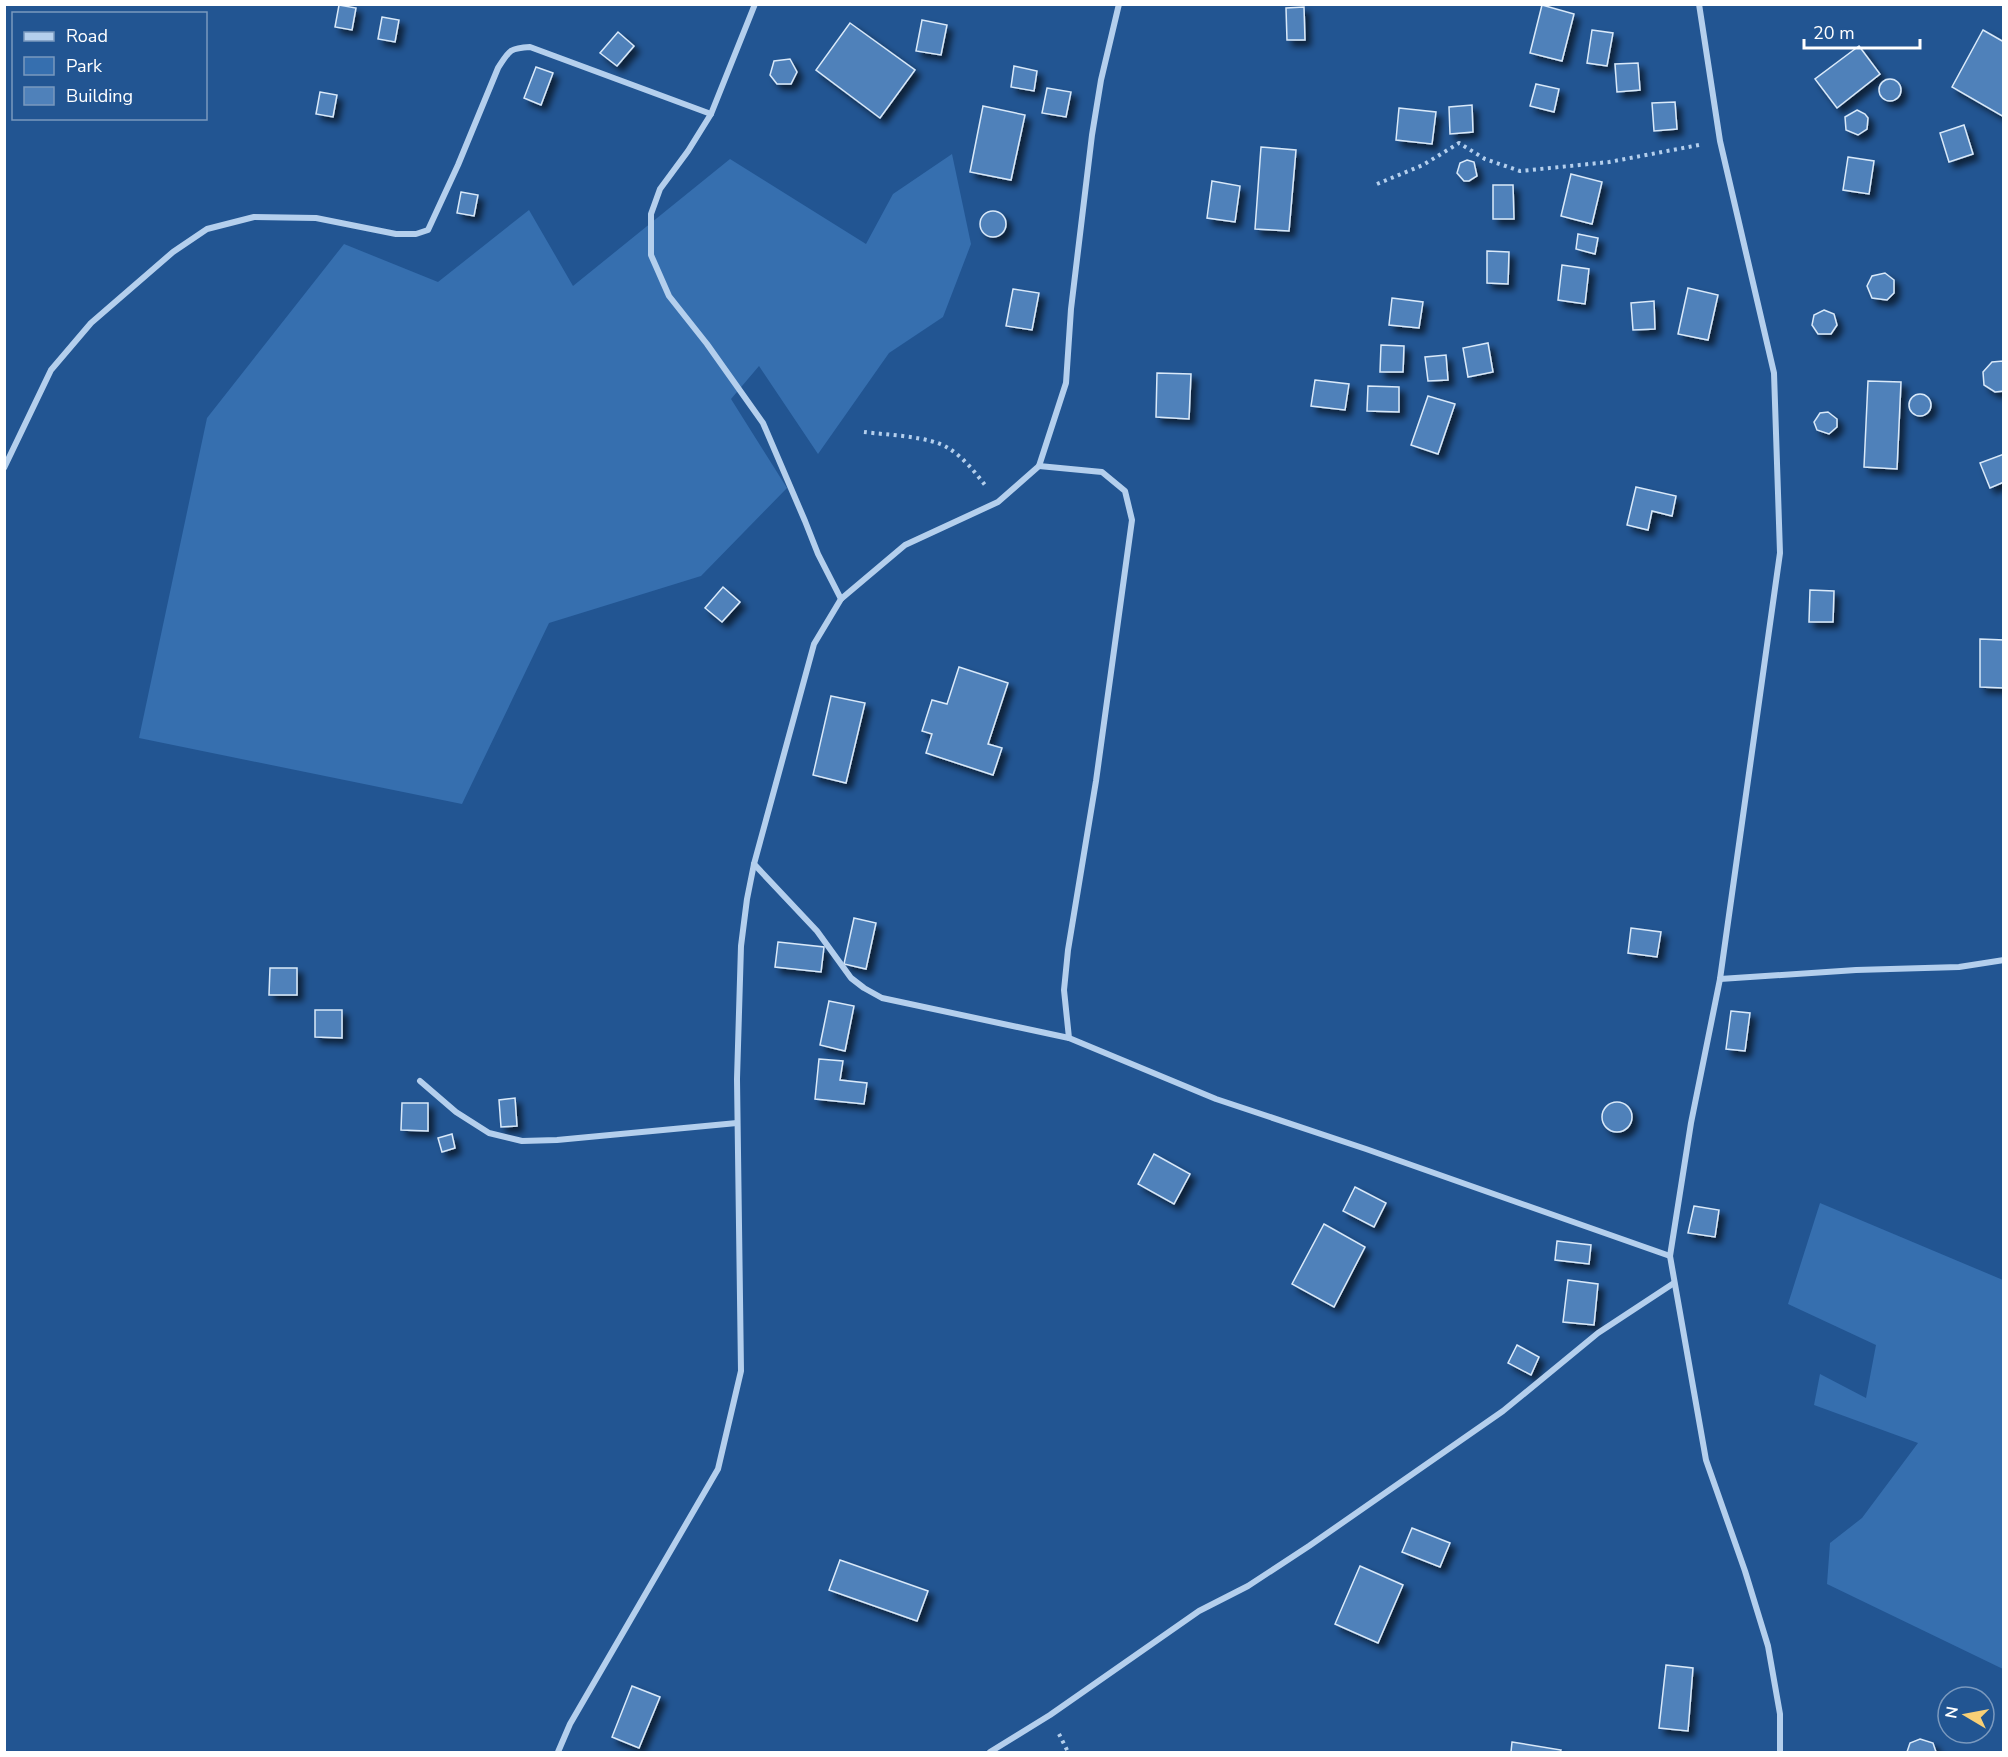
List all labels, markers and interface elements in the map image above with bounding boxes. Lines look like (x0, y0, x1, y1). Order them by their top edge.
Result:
legend (12, 12, 207, 120)
scale bar (1804, 12, 1920, 50)
text: 20 m (1813, 21, 1855, 45)
text: Road (66, 24, 108, 48)
text: Park (66, 54, 103, 78)
text: Building (66, 84, 133, 108)
north arrow (1936, 1685, 1996, 1745)
text: N (1940, 1705, 1964, 1720)

